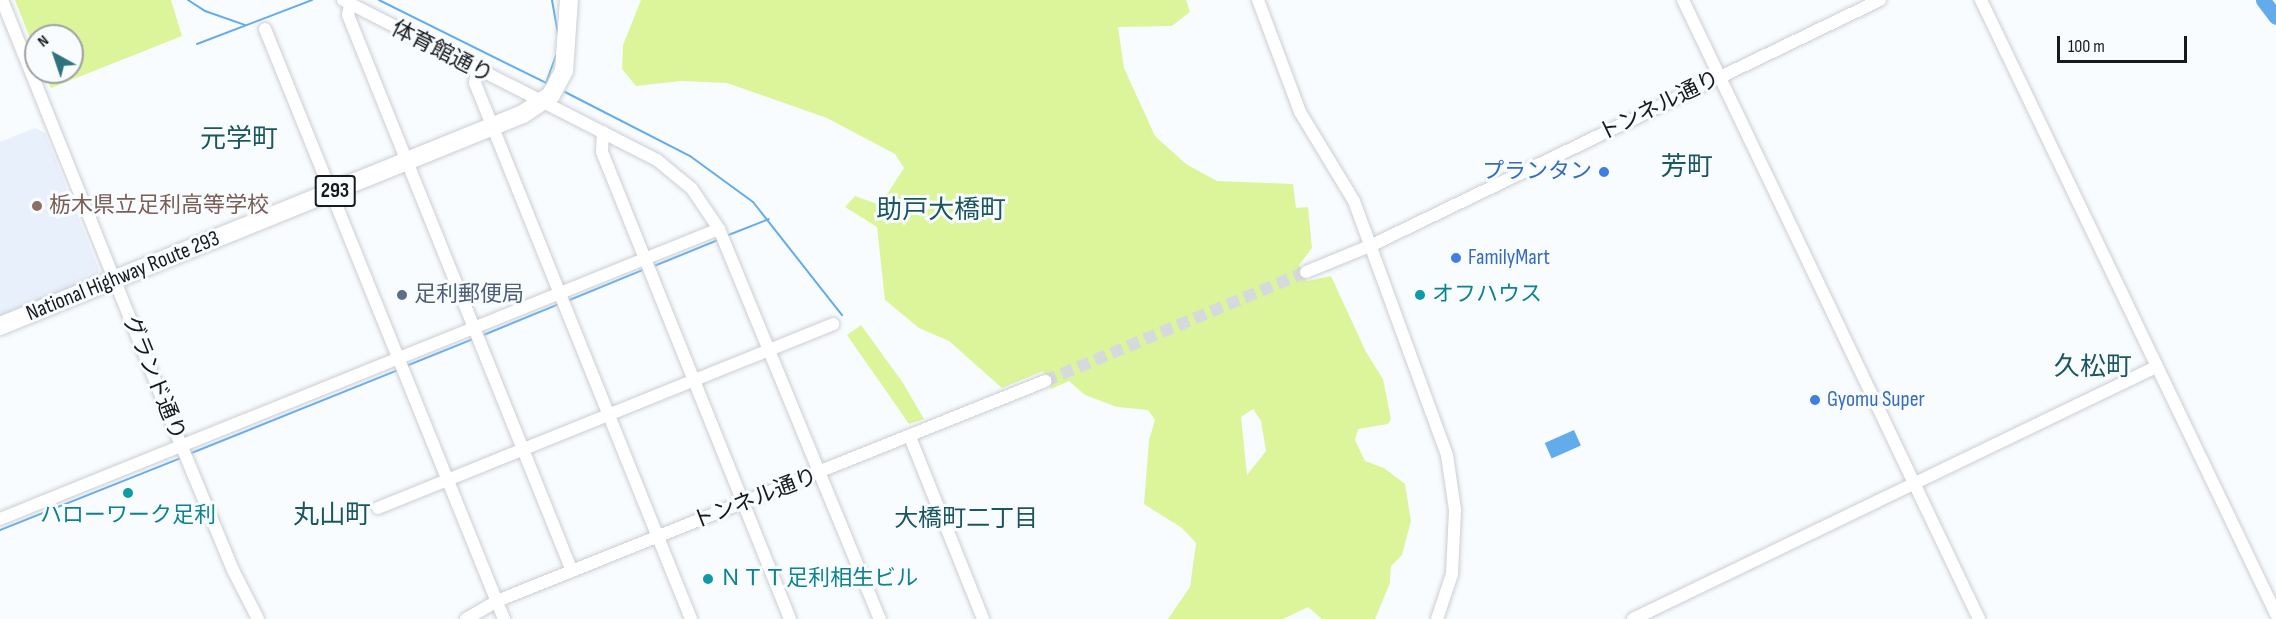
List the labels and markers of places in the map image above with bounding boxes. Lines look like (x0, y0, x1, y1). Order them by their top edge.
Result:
place label: プランタン (1482, 159, 1592, 185)
marker: プランタン (1597, 165, 1611, 179)
place label: 栃木県立足利高等学校 (49, 193, 269, 219)
marker: 栃木県立足利高等学校 (30, 199, 44, 213)
place label: FamilyMart (1468, 245, 1550, 271)
marker: FamilyMart (1449, 251, 1463, 265)
place label: 足利郵便局 (414, 282, 524, 308)
place label: オフハウス (1432, 282, 1542, 308)
marker: 足利郵便局 (395, 288, 409, 302)
marker: オフハウス (1413, 288, 1427, 302)
place label: Gyomu Super (1827, 387, 1925, 413)
marker: Gyomu Super (1808, 393, 1822, 407)
marker: ハローワーク足利 (121, 486, 135, 500)
place label: ハローワーク足利 (40, 503, 216, 529)
place label: ＮＴＴ足利相生ビル (720, 566, 918, 592)
marker: ＮＴＴ足利相生ビル (701, 572, 715, 586)

